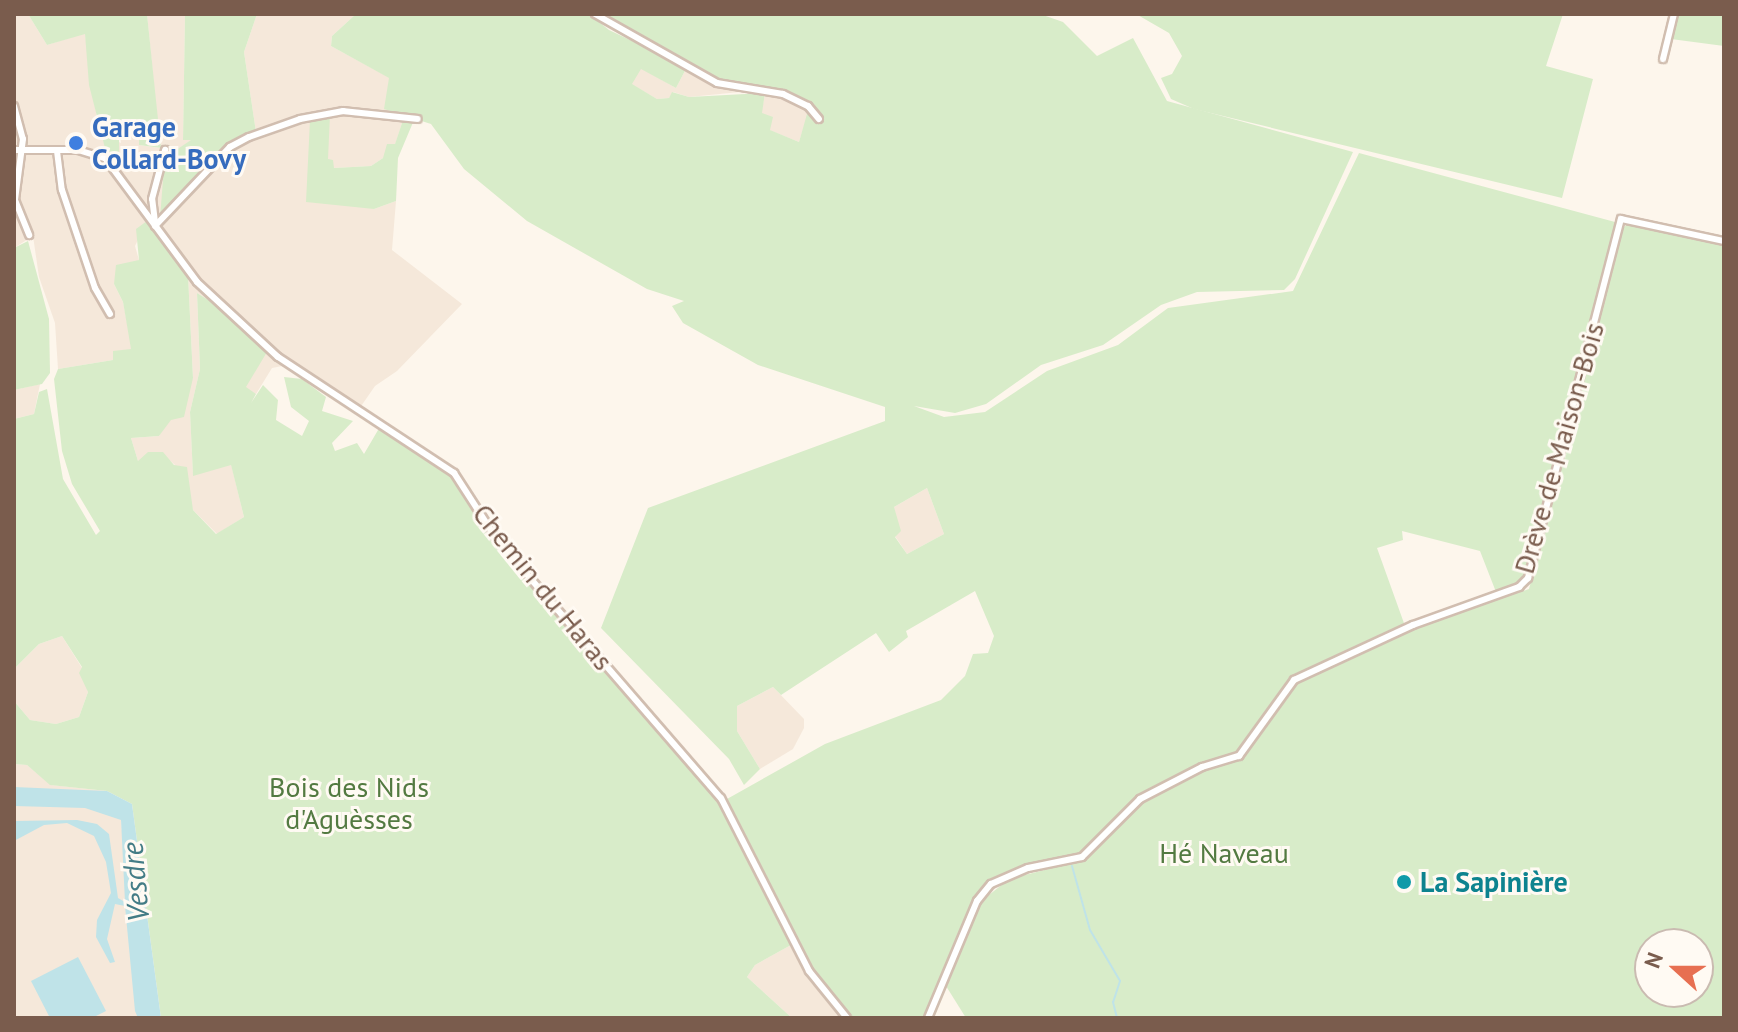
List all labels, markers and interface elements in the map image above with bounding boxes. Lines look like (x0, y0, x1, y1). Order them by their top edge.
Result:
place label: Garage Collard-Bovy (92, 110, 246, 176)
marker: Garage Collard-Bovy (67, 134, 85, 152)
street label: Drève de Maison-Bois (1507, 319, 1611, 577)
street label: Chemin du Haras (466, 497, 620, 677)
park label: Bois des Nids d'Aguèsses (269, 770, 429, 836)
park label: Hé Naveau (1159, 836, 1289, 870)
water label: Vesdre (114, 841, 156, 923)
place label: La Sapinière (1420, 865, 1568, 899)
marker: La Sapinière (1395, 873, 1413, 891)
north arrow (1634, 928, 1714, 1008)
text: N (1638, 948, 1669, 972)

